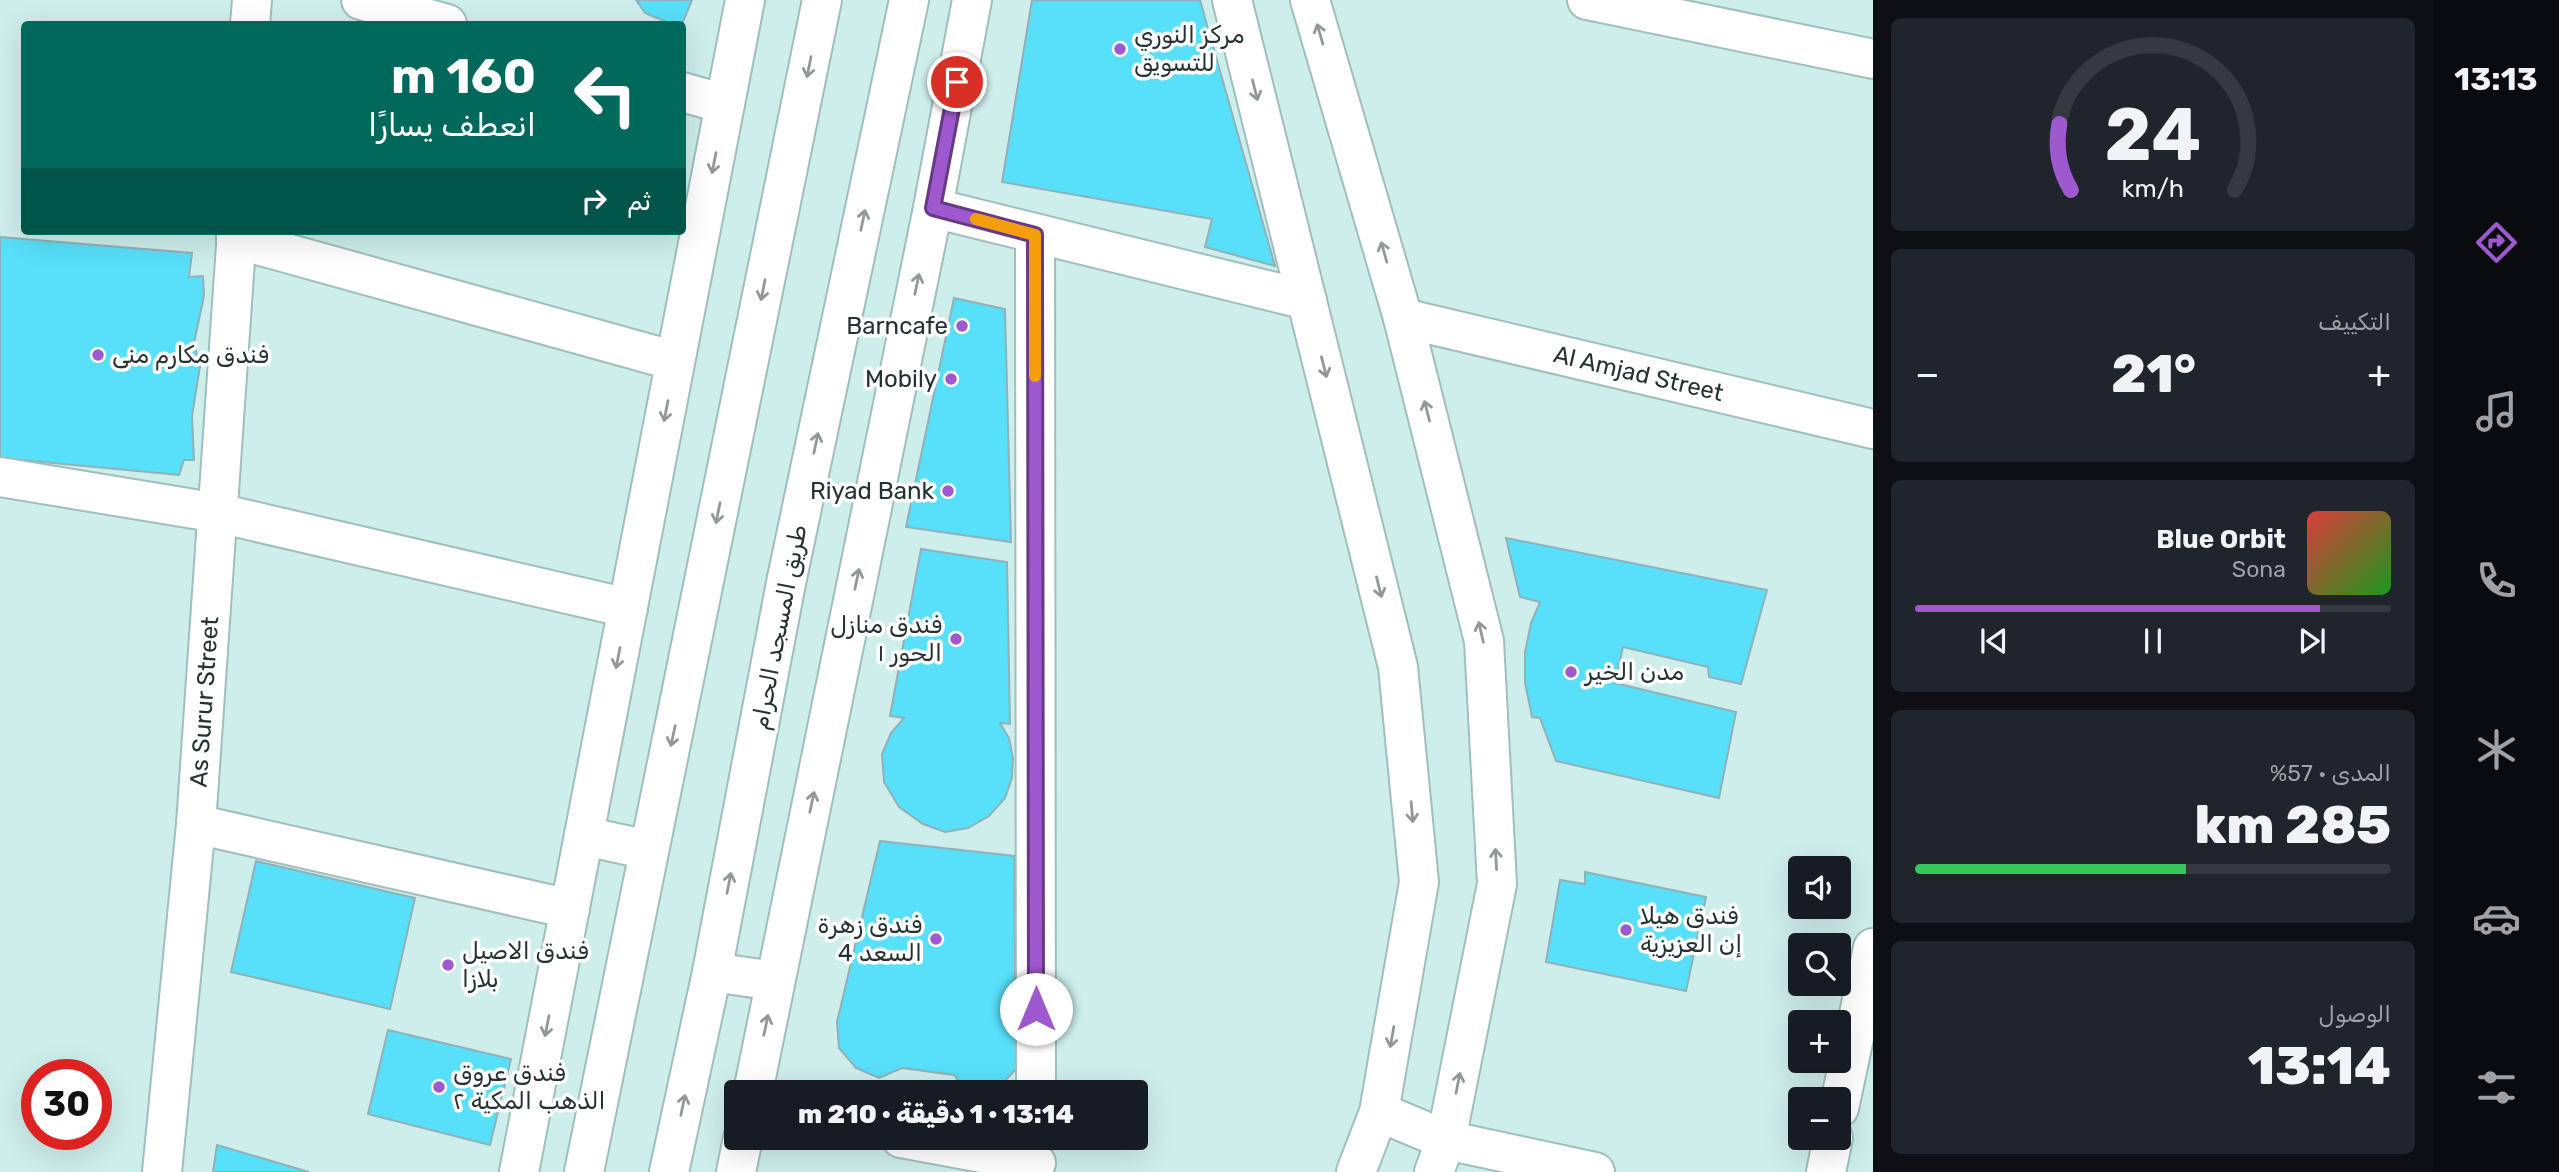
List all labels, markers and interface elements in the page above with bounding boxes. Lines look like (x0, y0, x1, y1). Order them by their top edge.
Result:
place label: مركز النوري للتسويق (1134, 21, 1244, 77)
one-way arrow (1313, 23, 1326, 46)
marker: مركز النوري للتسويق (1112, 41, 1128, 57)
text: 160 m (391, 47, 536, 105)
icon: left (560, 49, 651, 140)
pin (927, 52, 987, 112)
one-way arrow (801, 55, 815, 78)
text: 13:13 (2454, 60, 2538, 98)
icon: arrive (938, 63, 976, 101)
one-way arrow (1249, 78, 1262, 101)
text: 24 (2105, 93, 2201, 179)
text: انعطف يسارًا (368, 106, 536, 144)
one-way arrow (706, 151, 720, 174)
text: km/h (2122, 174, 2184, 203)
icon: right (575, 182, 613, 220)
text: ثم (627, 186, 651, 217)
one-way arrow (856, 209, 870, 232)
icon: directions (2472, 218, 2521, 267)
one-way arrow (1377, 242, 1390, 264)
one-way arrow (911, 273, 925, 296)
one-way arrow (756, 278, 770, 301)
text: التكييف (2318, 308, 2391, 336)
place label: Barncafe (846, 312, 948, 340)
marker: Barncafe (954, 318, 970, 334)
street label: Al Amjad Street (1551, 340, 1726, 407)
place label: فندق مكارم منى (112, 341, 269, 371)
text: 21° (2111, 343, 2196, 405)
marker: فندق مكارم منى (90, 347, 106, 363)
text: − (1915, 351, 1940, 397)
text: + (2367, 351, 2391, 397)
one-way arrow (1318, 355, 1331, 378)
place label: Mobily (865, 365, 937, 393)
marker: Mobily (943, 371, 959, 387)
icon: music (2472, 387, 2521, 436)
one-way arrow (659, 399, 672, 422)
one-way arrow (1420, 400, 1433, 423)
one-way arrow (809, 432, 823, 455)
place label: Riyad Bank (810, 477, 935, 505)
marker: Riyad Bank (940, 483, 956, 499)
one-way arrow (710, 501, 724, 524)
street label: طريق المسجد الحرام (745, 522, 815, 732)
text: Blue Orbit (2156, 524, 2286, 555)
text: Sona (2232, 555, 2286, 583)
icon: phone (2472, 556, 2521, 605)
one-way arrow (851, 568, 865, 591)
one-way arrow (1373, 576, 1386, 598)
place label: فندق منازل الحور ١ (830, 611, 942, 667)
street label: As Surur Street (185, 616, 224, 788)
one-way arrow (1474, 621, 1488, 644)
icon: previous (1975, 622, 2013, 660)
icon: pause (2134, 622, 2172, 660)
icon: next (2293, 622, 2331, 660)
marker: فندق منازل الحور ١ (948, 631, 964, 647)
one-way arrow (611, 646, 624, 669)
place label: مدن الخير (1583, 658, 1684, 686)
marker: مدن الخير (1563, 664, 1579, 680)
one-way arrow (665, 724, 679, 747)
icon: climate (2472, 725, 2521, 774)
text: المدى · 57% (2270, 759, 2391, 787)
one-way arrow (805, 791, 819, 814)
text: 285 km (2194, 794, 2391, 856)
one-way arrow (1406, 800, 1419, 823)
one-way arrow (1489, 848, 1502, 871)
map controls (1788, 856, 1851, 1150)
button: sound (1788, 856, 1851, 919)
one-way arrow (723, 872, 737, 894)
icon: car (2472, 894, 2521, 943)
place label: فندق هيلا إن العزيزية (1640, 902, 1742, 958)
place label: فندق زهرة السعد 4 (818, 911, 922, 967)
marker: فندق هيلا إن العزيزية (1618, 922, 1634, 938)
marker: فندق زهرة السعد 4 (928, 931, 944, 947)
button: search (1788, 933, 1851, 996)
place label: فندق الاصيل بلازا (462, 937, 588, 993)
marker: فندق الاصيل بلازا (440, 957, 456, 973)
position arrow (999, 972, 1073, 1046)
text: الوصول (2319, 1000, 2391, 1028)
button: + (1788, 1010, 1851, 1073)
one-way arrow (540, 1014, 554, 1037)
one-way arrow (760, 1014, 774, 1037)
one-way arrow (1385, 1025, 1398, 1048)
text: 13:14 (2248, 1035, 2391, 1097)
speed limit sign: 30 (21, 1059, 112, 1150)
place label: فندق عروق الذهب المكية ٢ (453, 1059, 606, 1115)
icon: filters (2472, 1063, 2521, 1112)
one-way arrow (1451, 1072, 1465, 1095)
marker: فندق عروق الذهب المكية ٢ (431, 1079, 447, 1095)
button: − (1788, 1087, 1851, 1150)
one-way arrow (677, 1094, 691, 1117)
text: 13:14 · 1 دقيقة · 210 m (798, 1099, 1074, 1130)

